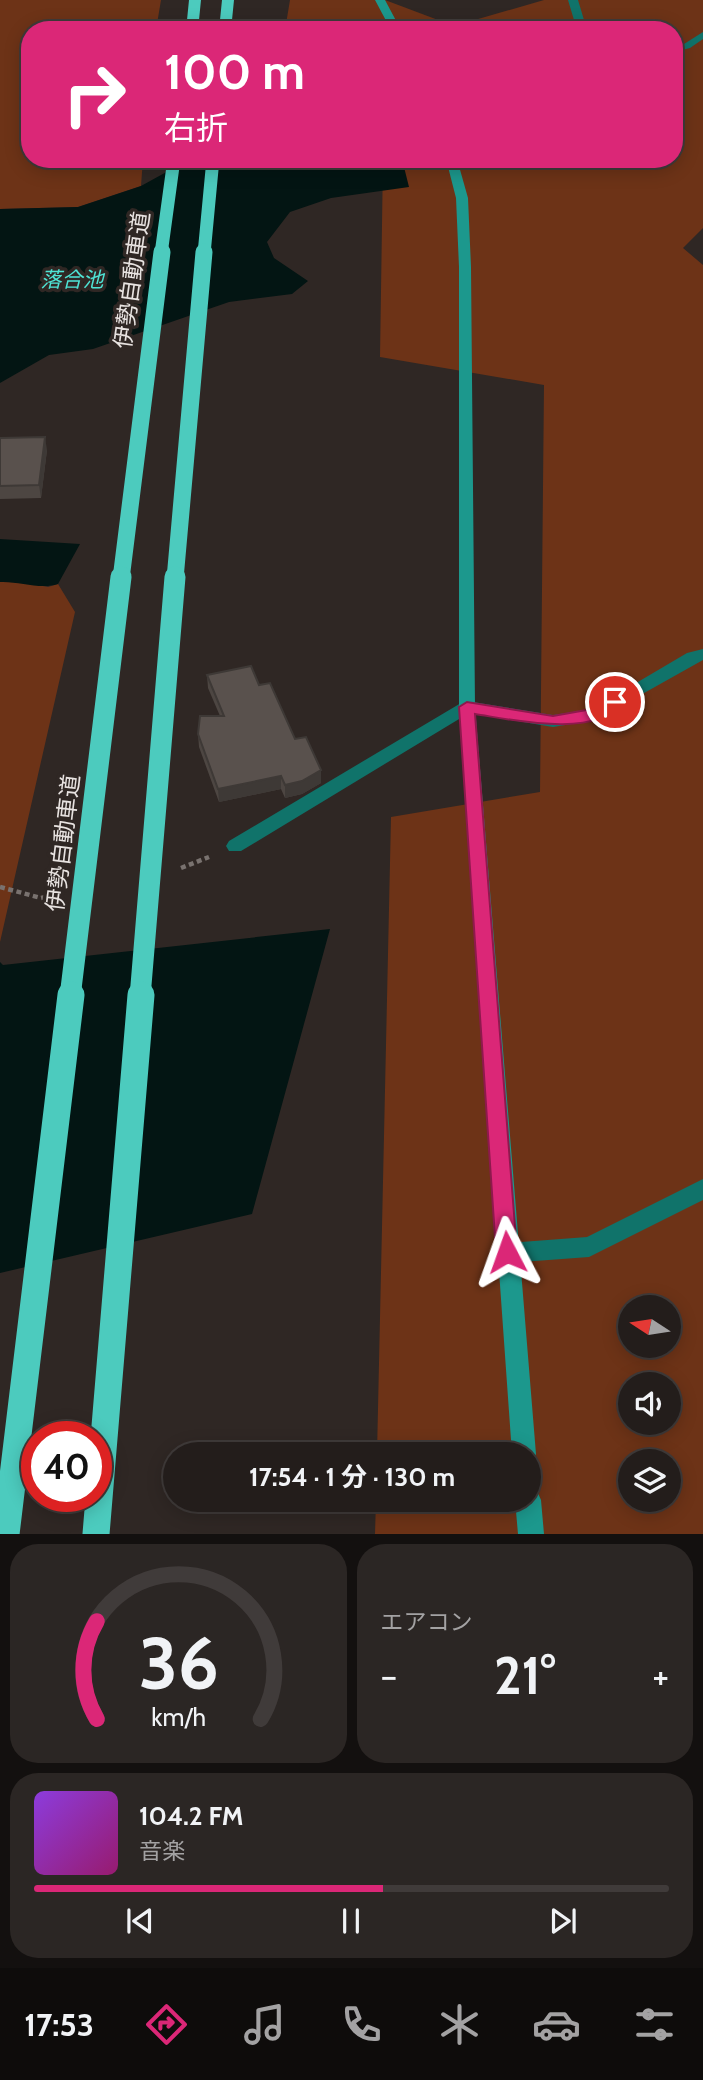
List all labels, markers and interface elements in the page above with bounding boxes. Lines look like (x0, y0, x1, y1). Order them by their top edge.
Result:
text: 100 m (164, 42, 305, 101)
icon: right (49, 49, 140, 140)
text: 右折 (164, 108, 228, 147)
street label: 伊勢自動車道 (109, 210, 155, 350)
water label: 落合池 (41, 267, 105, 292)
pin (585, 672, 645, 732)
icon: arrive (596, 683, 634, 721)
street label: 伊勢自動車道 (41, 773, 85, 913)
position arrow (470, 1215, 544, 1289)
north arrow (618, 1295, 681, 1358)
map controls (618, 1295, 681, 1512)
button: sound (618, 1372, 681, 1435)
speed limit sign: 40 (21, 1421, 112, 1512)
button: layers (618, 1449, 681, 1512)
text: 17:54 · 1 分 · 130 m (249, 1461, 455, 1493)
text: エアコン (381, 1608, 473, 1636)
text: 36 (138, 1620, 218, 1708)
text: 21° (494, 1644, 556, 1707)
text: − (381, 1652, 397, 1699)
text: + (652, 1652, 669, 1699)
text: km/h (151, 1702, 206, 1732)
text: 104.2 FM (139, 1800, 243, 1832)
text: 音楽 (139, 1837, 185, 1865)
icon: previous (121, 1902, 159, 1940)
icon: pause (332, 1902, 370, 1940)
icon: next (544, 1902, 582, 1940)
icon: directions (142, 2000, 191, 2049)
icon: music (240, 2000, 289, 2049)
icon: phone (337, 2000, 386, 2049)
icon: climate (435, 2000, 484, 2049)
icon: car (532, 2000, 581, 2049)
icon: filters (630, 2000, 679, 2049)
text: 17:53 (24, 2005, 94, 2044)

